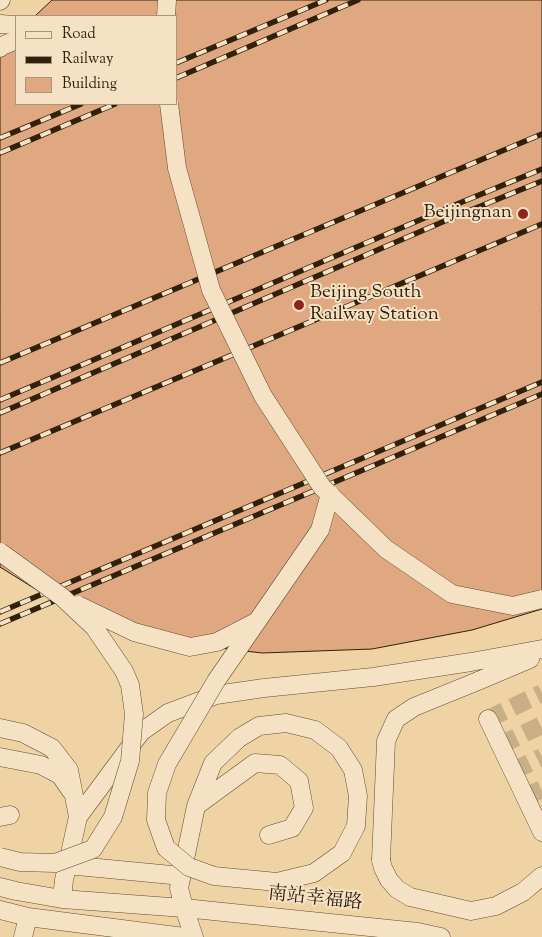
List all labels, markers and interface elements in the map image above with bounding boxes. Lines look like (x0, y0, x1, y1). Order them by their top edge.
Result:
legend (15, 15, 178, 105)
text: Road (62, 24, 96, 45)
text: Railway (62, 49, 113, 70)
text: Building (62, 74, 117, 95)
place label: Beijingnan (424, 203, 512, 225)
marker: Beijingnan (516, 207, 530, 221)
place label: Beijing South Railway Station (310, 283, 439, 327)
marker: Beijing South Railway Station (292, 298, 306, 312)
street label: 南站幸福路 (267, 884, 363, 916)

